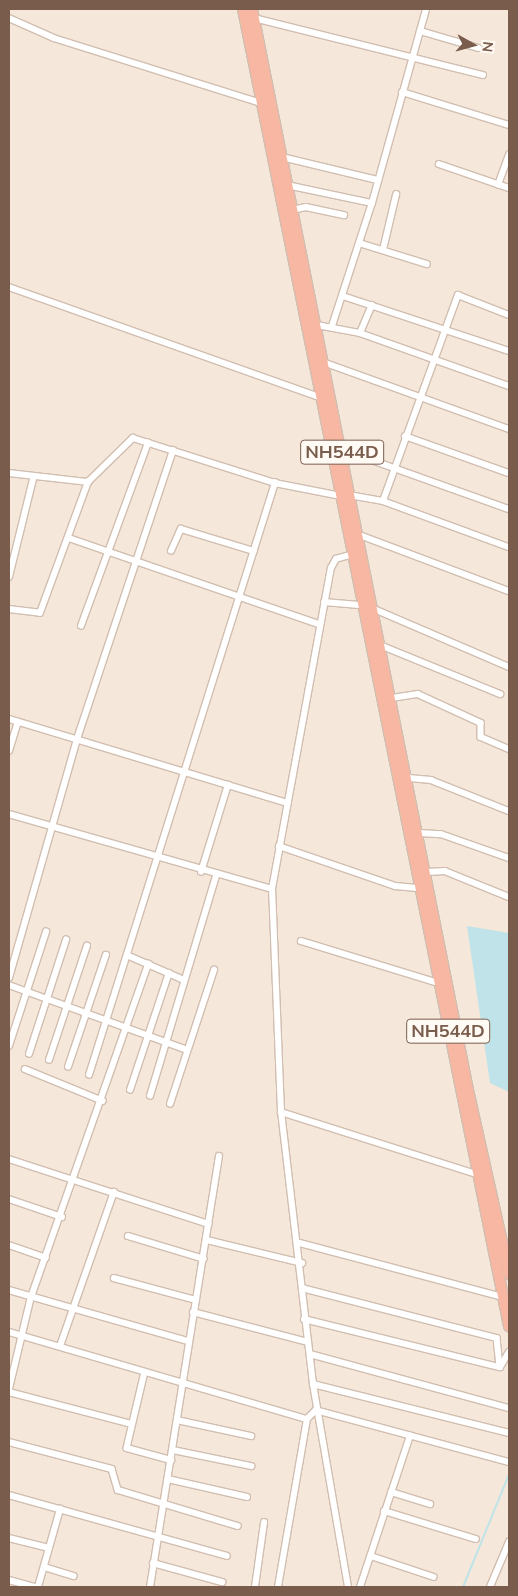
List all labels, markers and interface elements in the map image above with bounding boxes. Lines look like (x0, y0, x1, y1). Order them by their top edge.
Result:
north arrow (448, 20, 498, 70)
text: N (478, 40, 497, 53)
road number: NH544D (300, 437, 384, 468)
road number: NH544D (406, 1016, 490, 1046)

